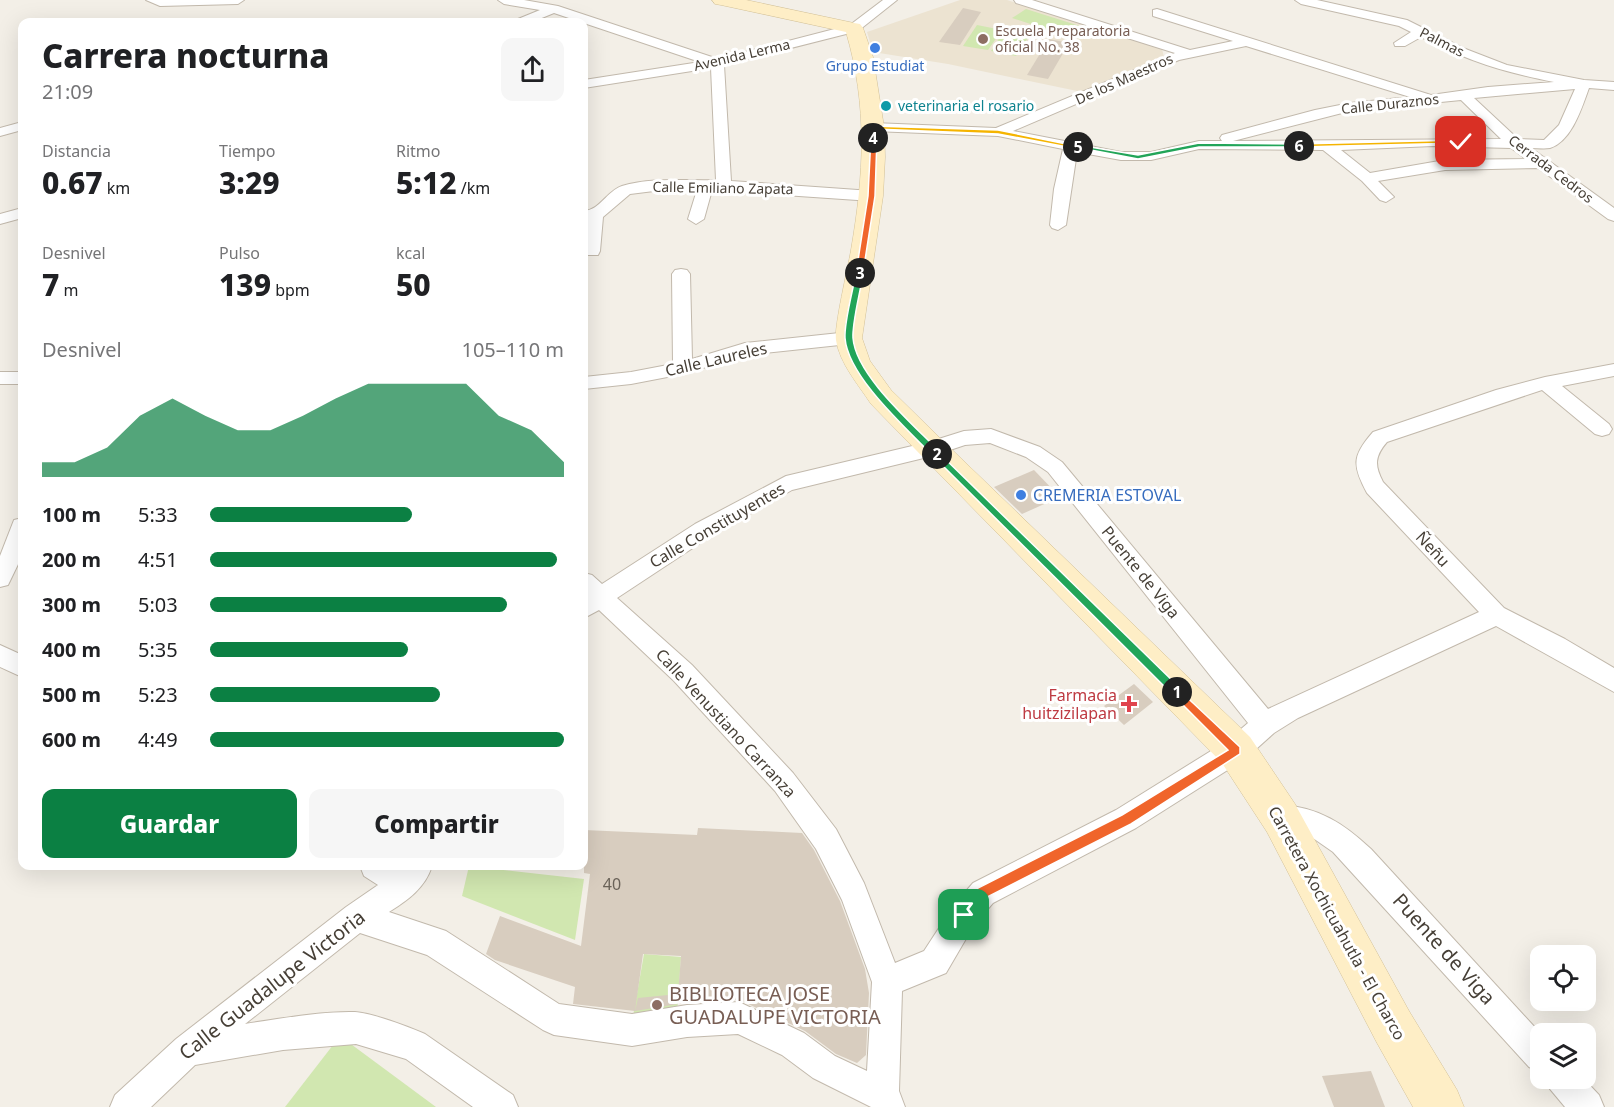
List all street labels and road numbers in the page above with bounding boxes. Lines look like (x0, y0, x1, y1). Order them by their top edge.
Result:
street label: Palmas (1417, 22, 1468, 61)
street label: Avenida Lerma (692, 34, 792, 75)
street label: De los Maestros (1072, 48, 1176, 109)
street label: Calle Duraznos (1340, 89, 1440, 118)
street label: Cerrada Cedros (1505, 130, 1598, 207)
street label: Calle Emiliano Zapata (652, 177, 794, 198)
street label: Calle Laureles (663, 337, 769, 381)
street label: Calle Constituyentes (645, 477, 789, 573)
street label: Puente de Viga (1097, 521, 1185, 623)
street label: Ñeñu (1411, 527, 1455, 571)
street label: Calle Venustiano Carranza (651, 644, 801, 802)
street label: Carretera Xochicuahutla - El Charco (1263, 802, 1411, 1044)
street label: Puente de Viga (1387, 887, 1502, 1010)
street label: Calle Guadalupe Victoria (173, 903, 370, 1066)

